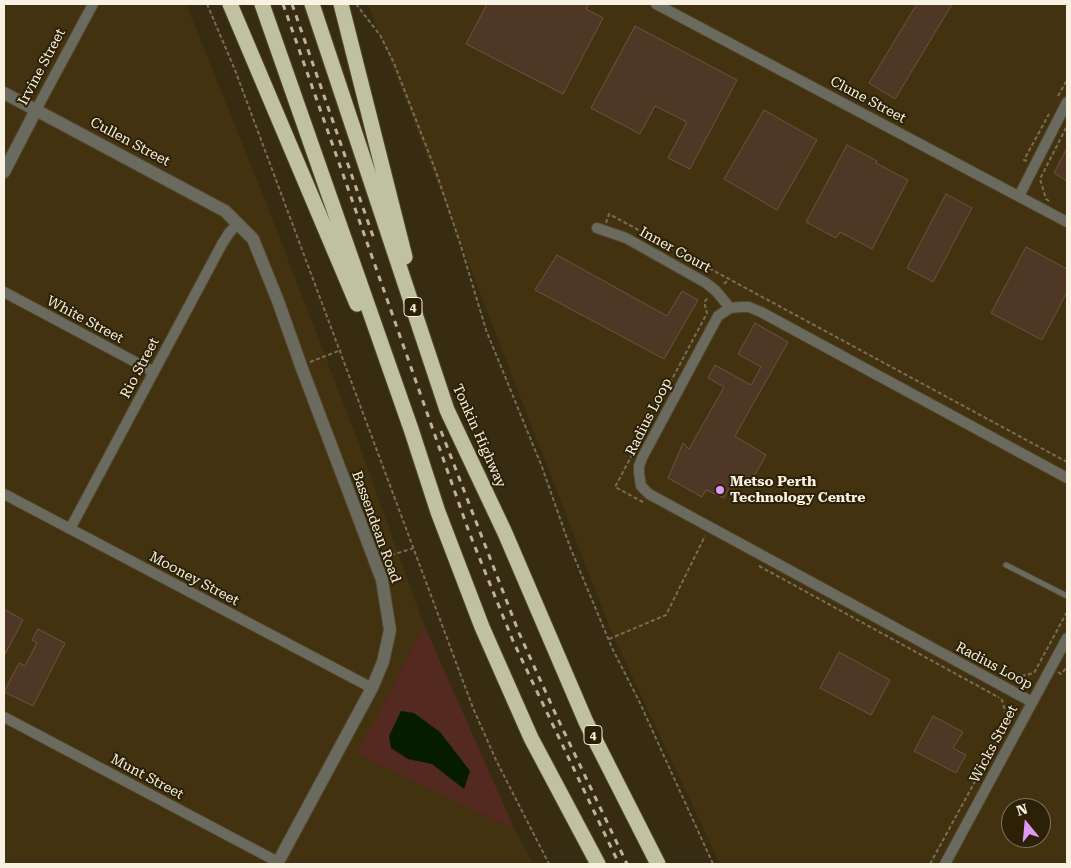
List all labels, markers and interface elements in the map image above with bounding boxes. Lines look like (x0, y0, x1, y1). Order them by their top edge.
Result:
street label: Irvine Street (15, 26, 69, 108)
street label: Clune Street (827, 73, 909, 127)
street label: Cullen Street (87, 114, 173, 170)
street label: Inner Court (636, 224, 714, 276)
street label: White Street (44, 293, 126, 347)
road number: 4 (404, 298, 422, 316)
street label: Rio Street (117, 335, 163, 401)
street label: Radius Loop (622, 376, 676, 458)
street label: Tonkin Highway (449, 382, 509, 490)
street label: Bassendean Road (348, 469, 404, 585)
place label: Metso Perth Technology Centre (730, 474, 865, 507)
marker: Metso Perth Technology Centre (714, 484, 726, 496)
street label: Mooney Street (146, 548, 242, 610)
street label: Radius Loop (953, 639, 1035, 693)
street label: Wicks Street (967, 702, 1021, 786)
road number: 4 (584, 726, 602, 744)
street label: Munt Street (108, 751, 186, 803)
north arrow (1001, 798, 1051, 848)
text: N (1014, 800, 1029, 819)

